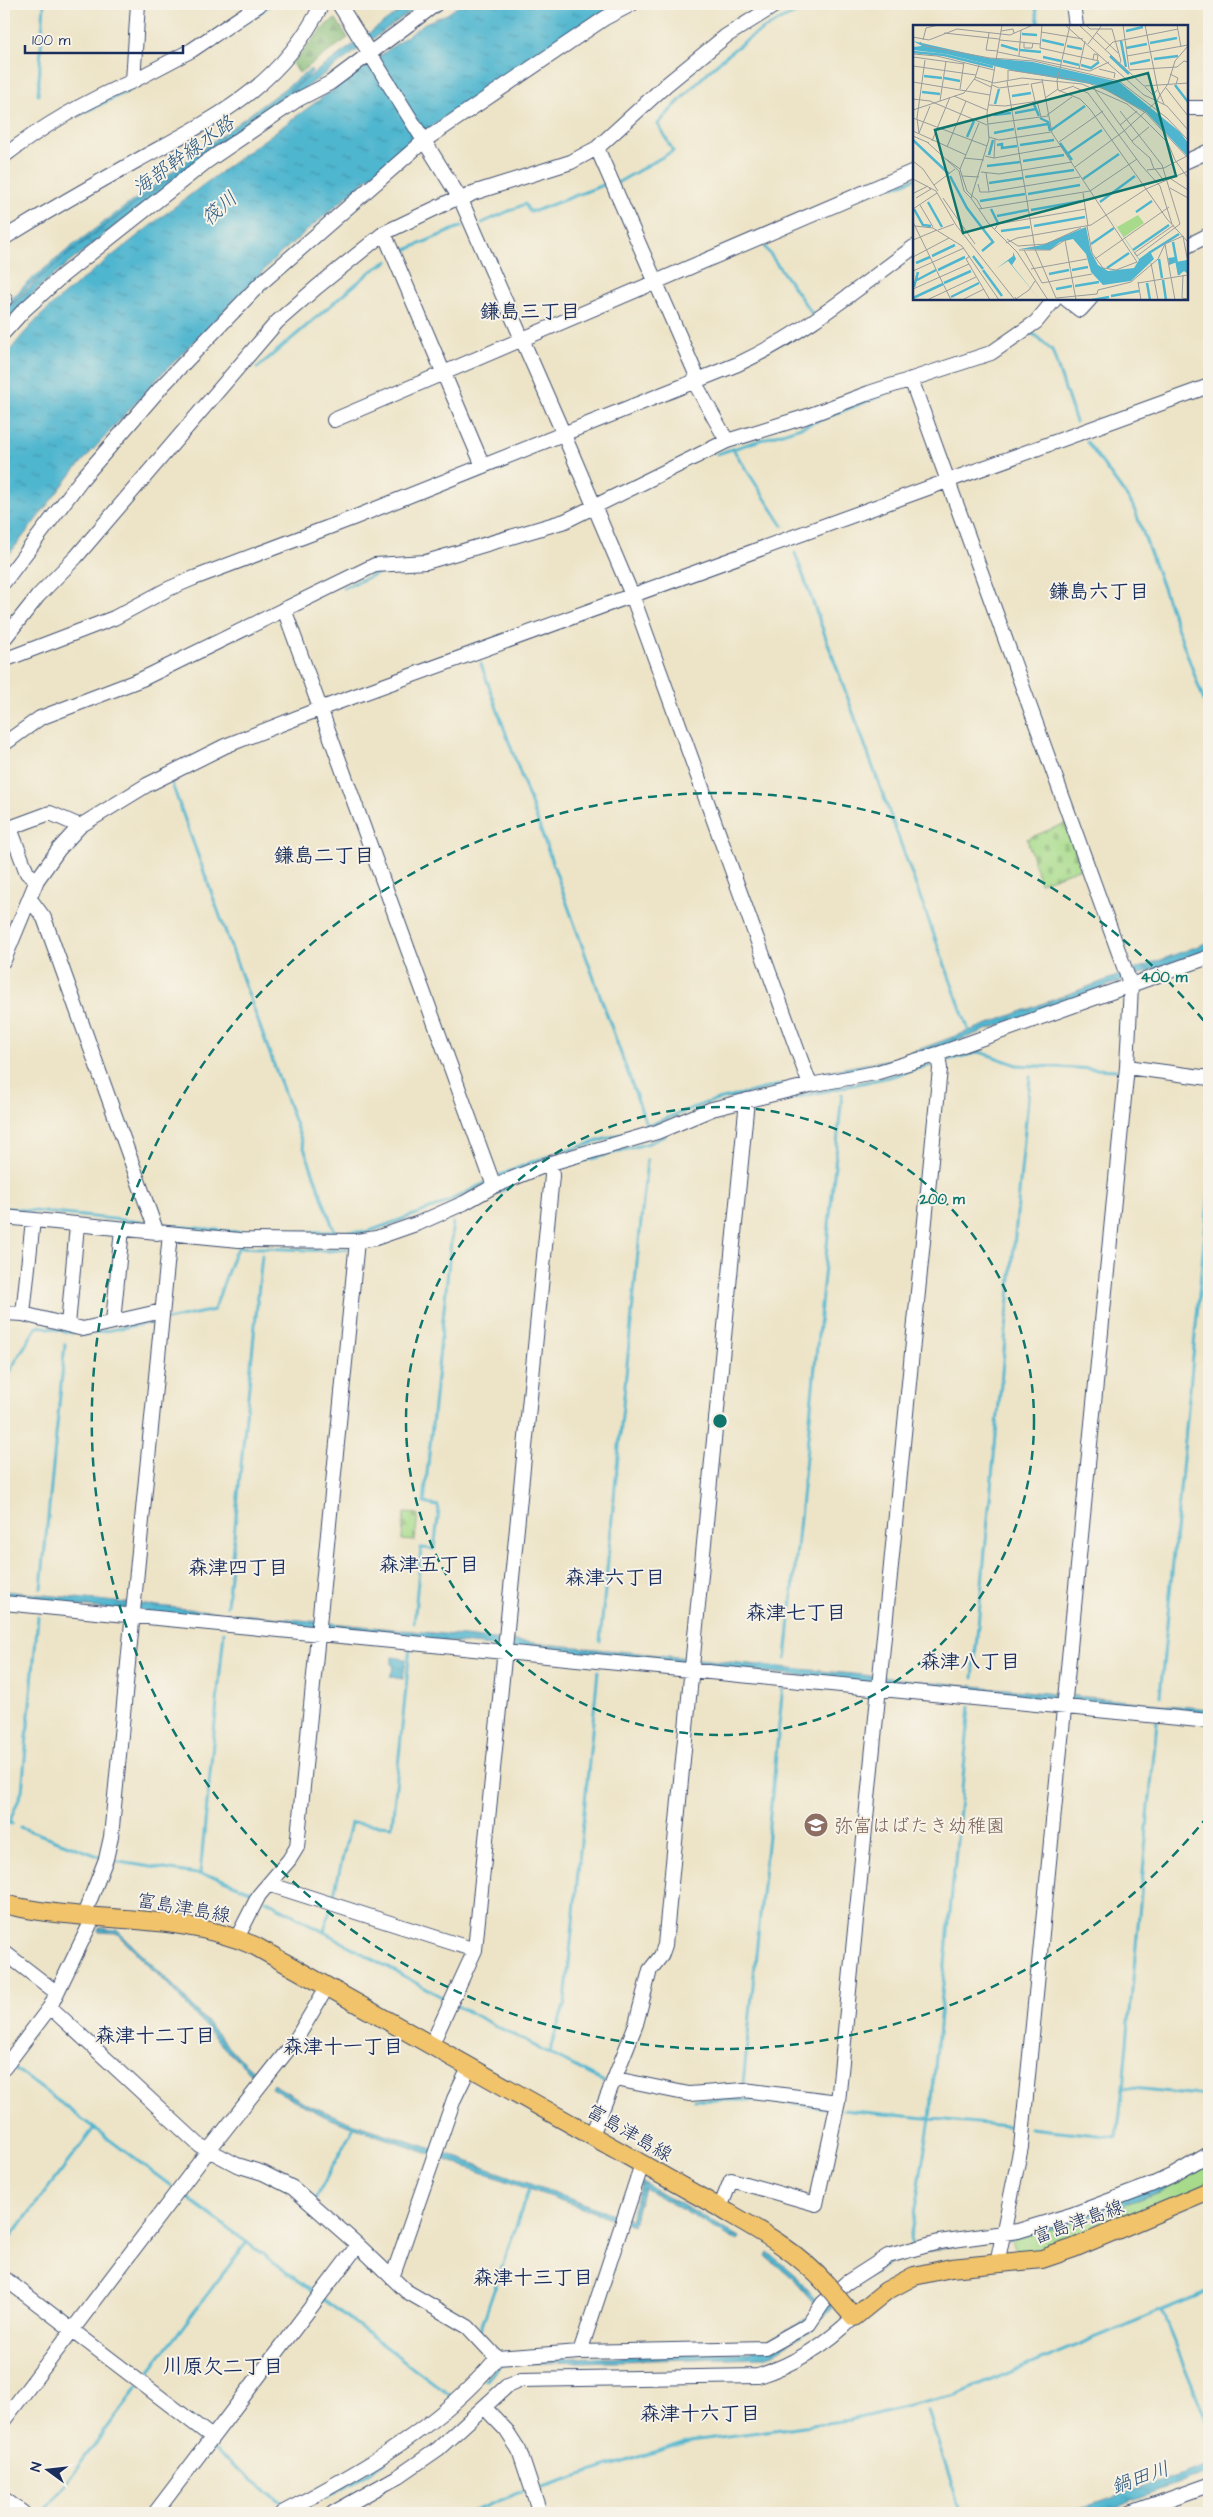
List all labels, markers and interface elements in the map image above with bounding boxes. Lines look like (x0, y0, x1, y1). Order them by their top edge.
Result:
scale bar (25, 22, 182, 54)
inset map (913, 25, 1188, 300)
text: 100 m (32, 30, 71, 51)
water label: 海部幹線水路 (127, 109, 241, 202)
water label: 筏川 (195, 185, 244, 233)
district label: 鎌島三丁目 (480, 298, 580, 326)
district label: 鎌島六丁目 (1049, 578, 1149, 606)
district label: 鎌島二丁目 (274, 842, 374, 870)
text: 400 m (1141, 967, 1188, 988)
text: 200 m (918, 1189, 965, 1210)
centre of rings (711, 1412, 729, 1430)
district label: 森津五丁目 (379, 1551, 479, 1579)
district label: 森津四丁目 (188, 1554, 288, 1582)
district label: 森津六丁目 (565, 1564, 665, 1592)
district label: 森津七丁目 (746, 1599, 846, 1627)
district label: 森津八丁目 (920, 1648, 1020, 1676)
school or university icon: 弥富はばたき幼稚園 (803, 1812, 829, 1838)
place label: 弥富はばたき幼稚園 (834, 1813, 1005, 1840)
street label: 富島津島線 (135, 1887, 233, 1930)
district label: 森津十二丁目 (95, 2022, 215, 2050)
district label: 森津十一丁目 (283, 2033, 403, 2061)
street label: 富島津島線 (581, 2098, 677, 2169)
street label: 富島津島線 (1029, 2193, 1128, 2251)
district label: 森津十三丁目 (473, 2264, 593, 2292)
district label: 川原欠二丁目 (163, 2353, 283, 2381)
district label: 森津十六丁目 (640, 2400, 760, 2428)
north arrow (22, 2444, 72, 2494)
water label: 鍋田川 (1107, 2455, 1173, 2501)
text: N (26, 2460, 47, 2474)

